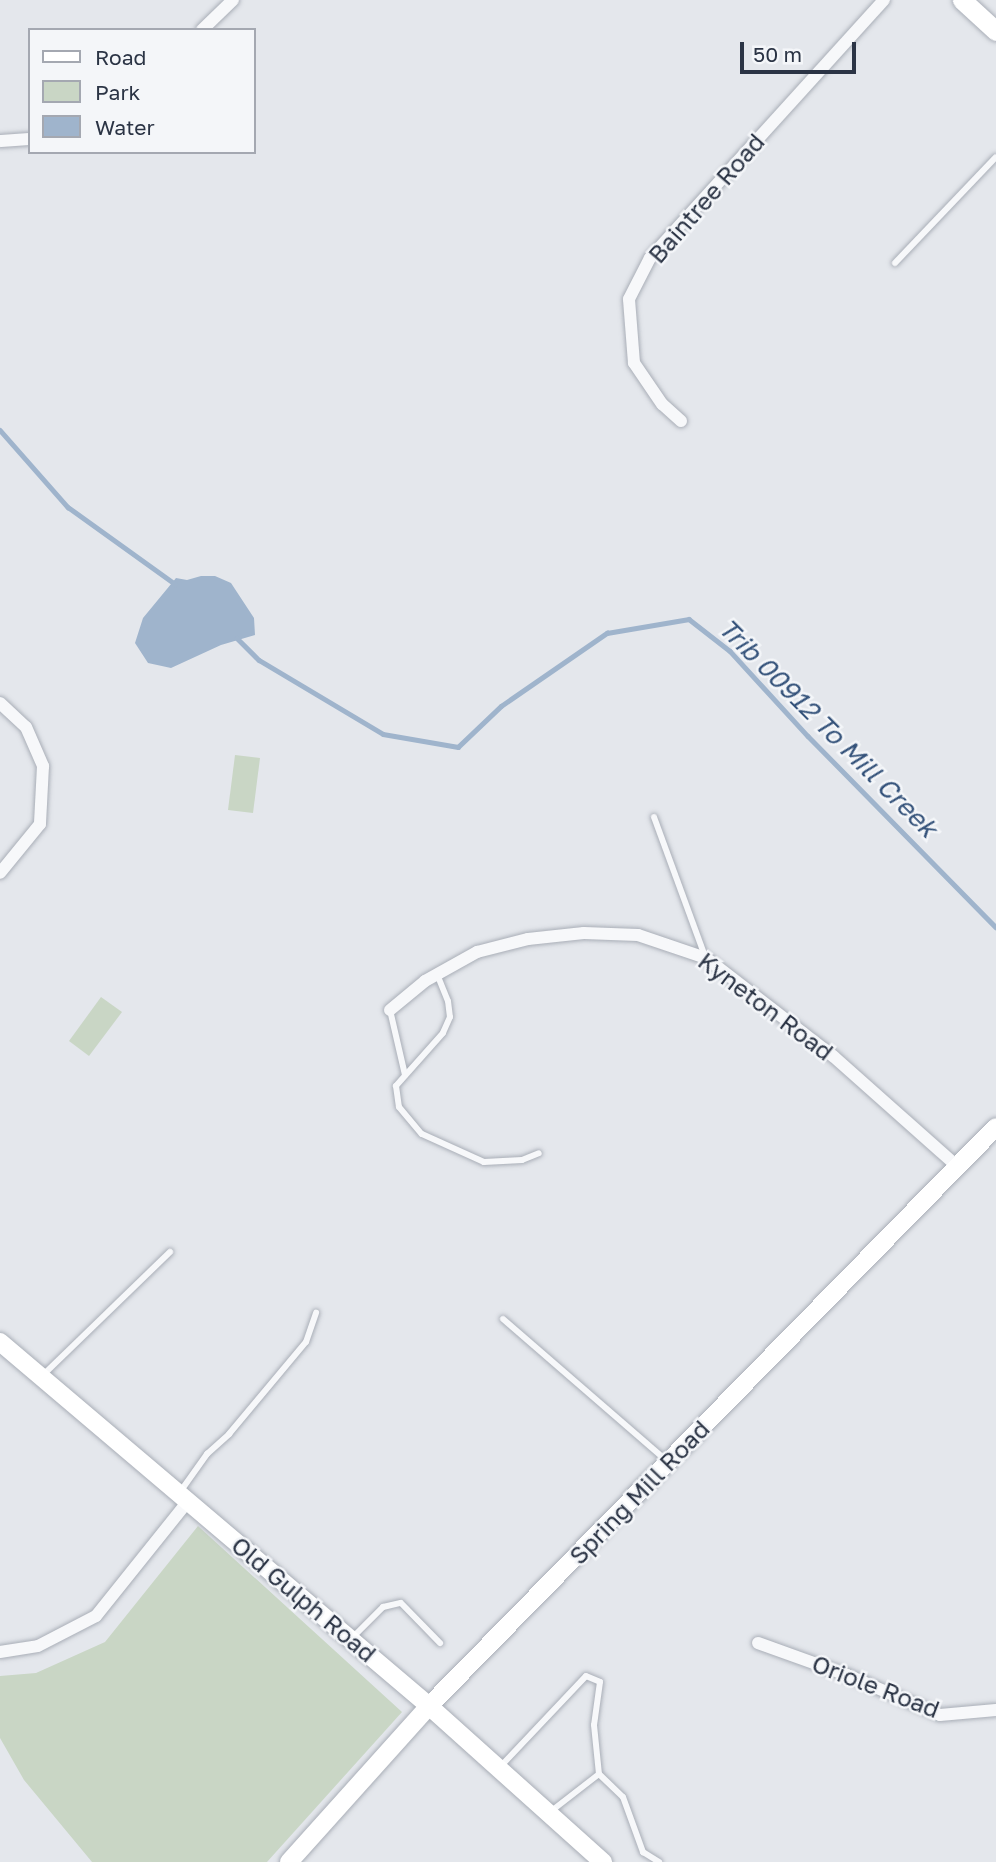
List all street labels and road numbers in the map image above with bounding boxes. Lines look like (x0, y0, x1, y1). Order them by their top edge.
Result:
street label: Baintree Road (642, 127, 770, 269)
street label: Kyneton Road (693, 946, 839, 1066)
street label: Spring Mill Road (563, 1414, 715, 1570)
street label: Old Gulph Road (226, 1530, 382, 1668)
street label: Oriole Road (808, 1649, 944, 1723)

